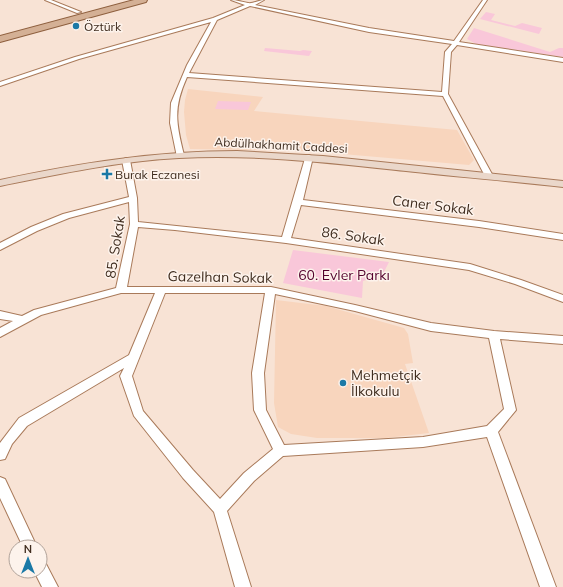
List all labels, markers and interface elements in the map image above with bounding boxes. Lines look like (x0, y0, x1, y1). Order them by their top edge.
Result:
place label: Öztürk (84, 19, 122, 34)
marker: Öztürk (71, 21, 81, 31)
street label: Abdülhakhamit Caddesi (214, 134, 348, 156)
place label: Burak Eczanesi (115, 167, 200, 182)
marker: Burak Eczanesi (102, 169, 112, 179)
street label: Caner Sokak (391, 191, 475, 219)
street label: 85. Sokak (101, 214, 129, 280)
street label: 86. Sokak (320, 223, 386, 249)
park label: 60. Evler Parkı (298, 266, 390, 284)
street label: Gazelhan Sokak (168, 267, 273, 287)
place label: Mehmetçik İlkokulu (351, 366, 422, 400)
marker: Mehmetçik İlkokulu (338, 378, 348, 388)
north arrow (8, 539, 48, 579)
text: N (24, 542, 32, 556)

